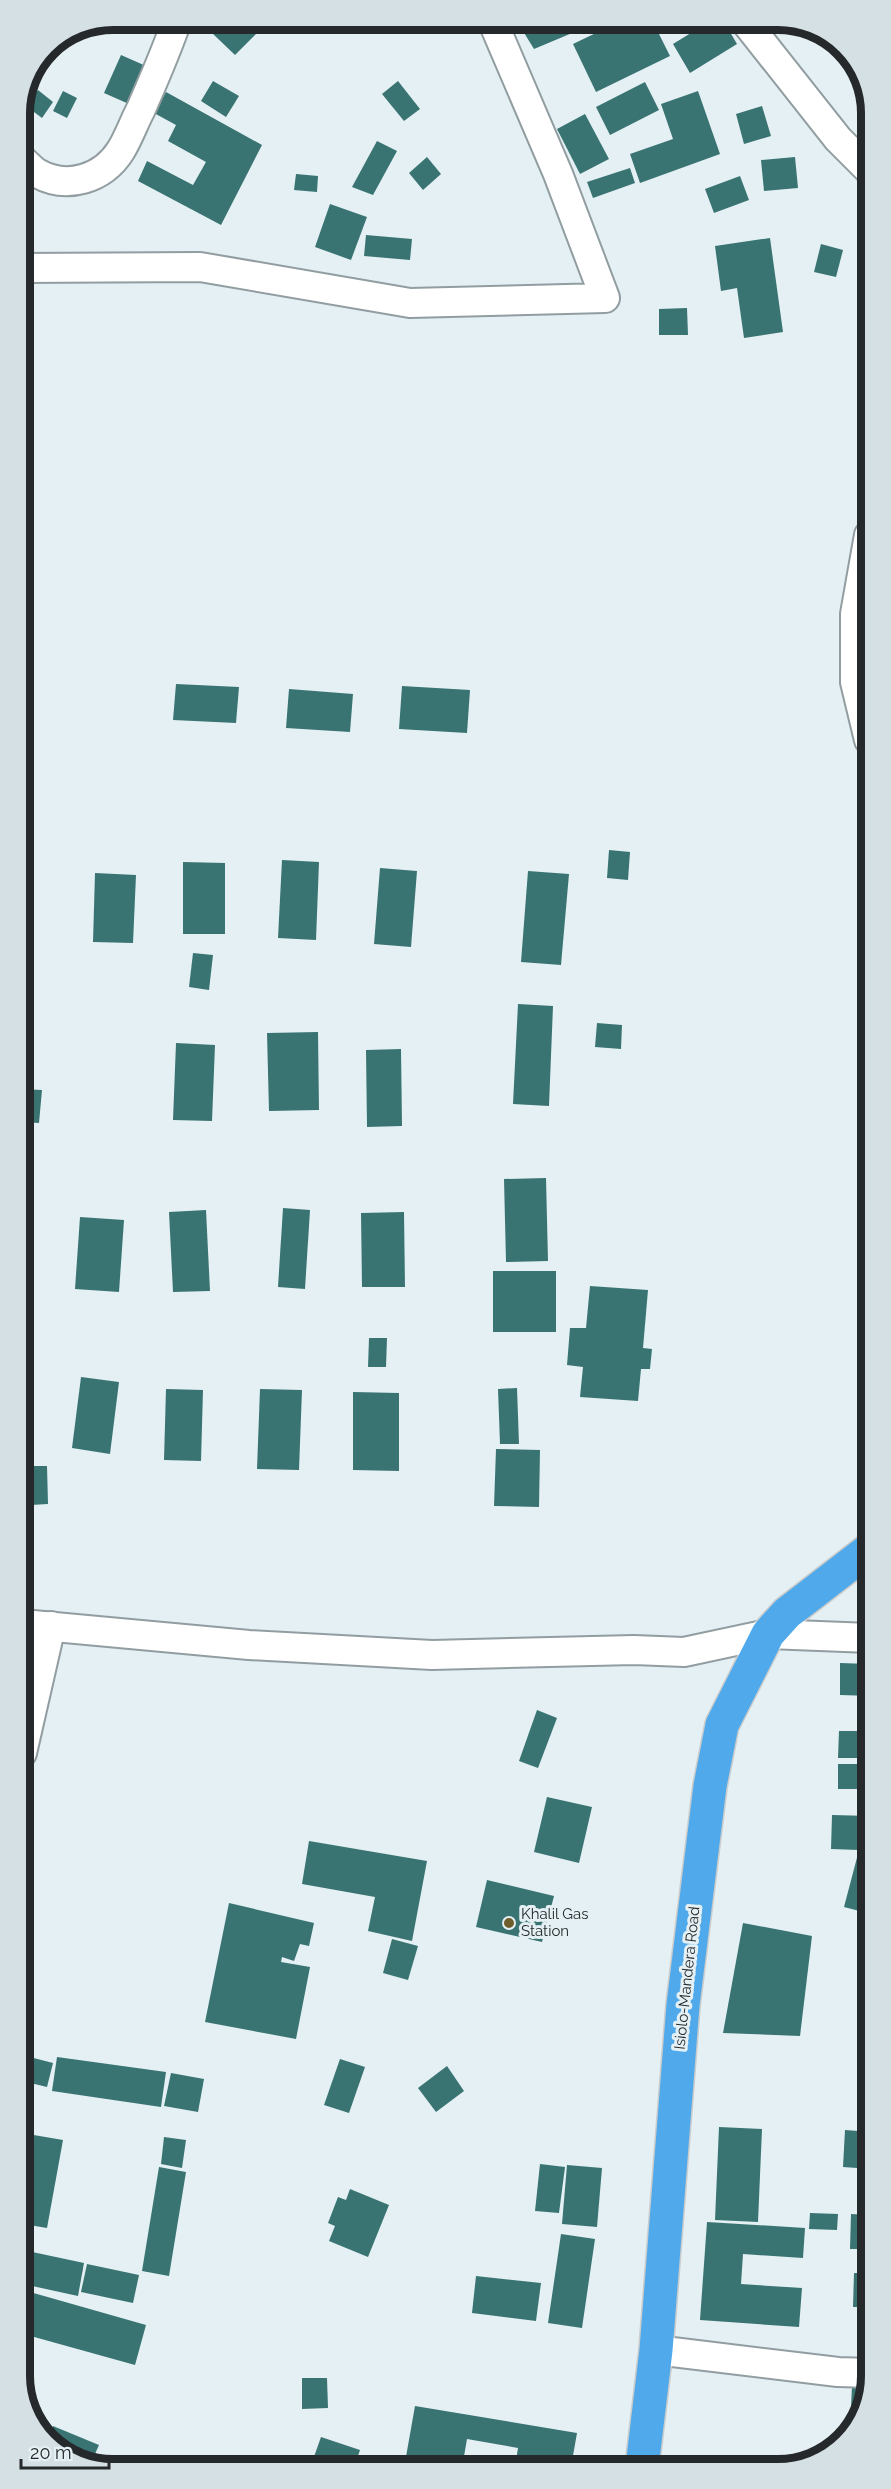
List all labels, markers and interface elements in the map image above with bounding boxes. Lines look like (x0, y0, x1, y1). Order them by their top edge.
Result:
place label: Khalil Gas Station (521, 1905, 589, 1940)
street label: Isiolo-Mandera Road (671, 1906, 703, 2050)
marker: Khalil Gas Station (502, 1916, 516, 1930)
scale bar (21, 2432, 110, 2470)
text: 20 m (30, 2442, 72, 2463)

